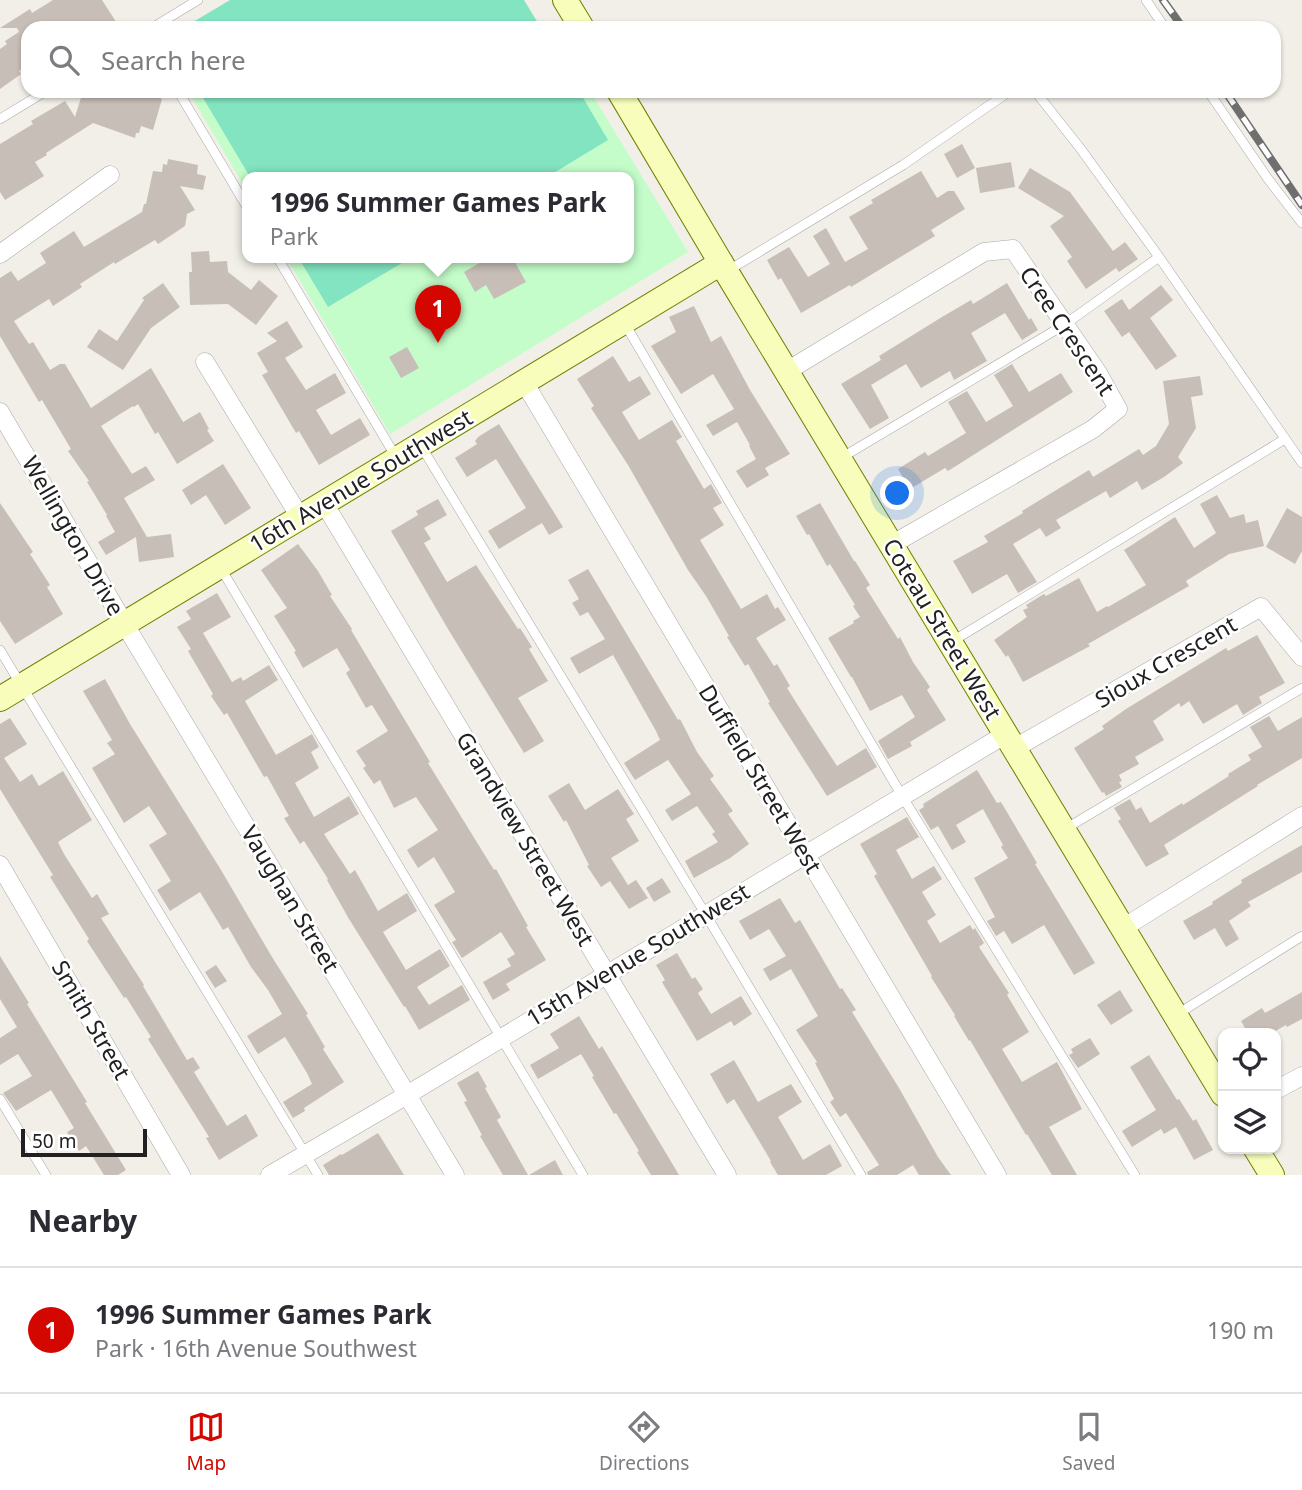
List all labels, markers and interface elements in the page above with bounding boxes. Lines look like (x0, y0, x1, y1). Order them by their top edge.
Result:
search box (21, 21, 1281, 98)
icon: search (45, 41, 83, 79)
text: Search here (101, 42, 246, 78)
popup (242, 172, 634, 263)
text: 1996 Summer Games Park (270, 184, 606, 220)
text: Park (270, 220, 318, 252)
street label: Cree Crescent (1013, 259, 1123, 401)
pin: 1 (415, 285, 461, 343)
street label: 16th Avenue Southwest (243, 401, 478, 560)
street label: Wellington Drive (15, 450, 133, 621)
your location (880, 476, 914, 510)
street label: Coteau Street West (876, 532, 1010, 725)
street label: Sioux Crescent (1089, 608, 1242, 715)
street label: Duffield Street West (692, 678, 830, 879)
street label: Grandview Street West (449, 725, 603, 952)
street label: Vaughan Street (234, 819, 347, 978)
street label: 15th Avenue Southwest (520, 875, 755, 1034)
street label: Smith Street (45, 954, 139, 1085)
map controls (1218, 1028, 1281, 1154)
button: locate (1218, 1028, 1281, 1091)
button: layers (1218, 1091, 1281, 1154)
scale bar (21, 1126, 147, 1158)
text: 50 m (32, 1128, 76, 1154)
text: Nearby (28, 1200, 137, 1241)
text: 1996 Summer Games Park (95, 1296, 432, 1332)
text: 1 (44, 1314, 58, 1346)
text: 190 m (1207, 1314, 1274, 1346)
text: Park · 16th Avenue Southwest (95, 1332, 417, 1364)
tab: Map (187, 1408, 226, 1476)
tab: Directions (599, 1408, 689, 1476)
tab: Saved (1062, 1408, 1115, 1476)

